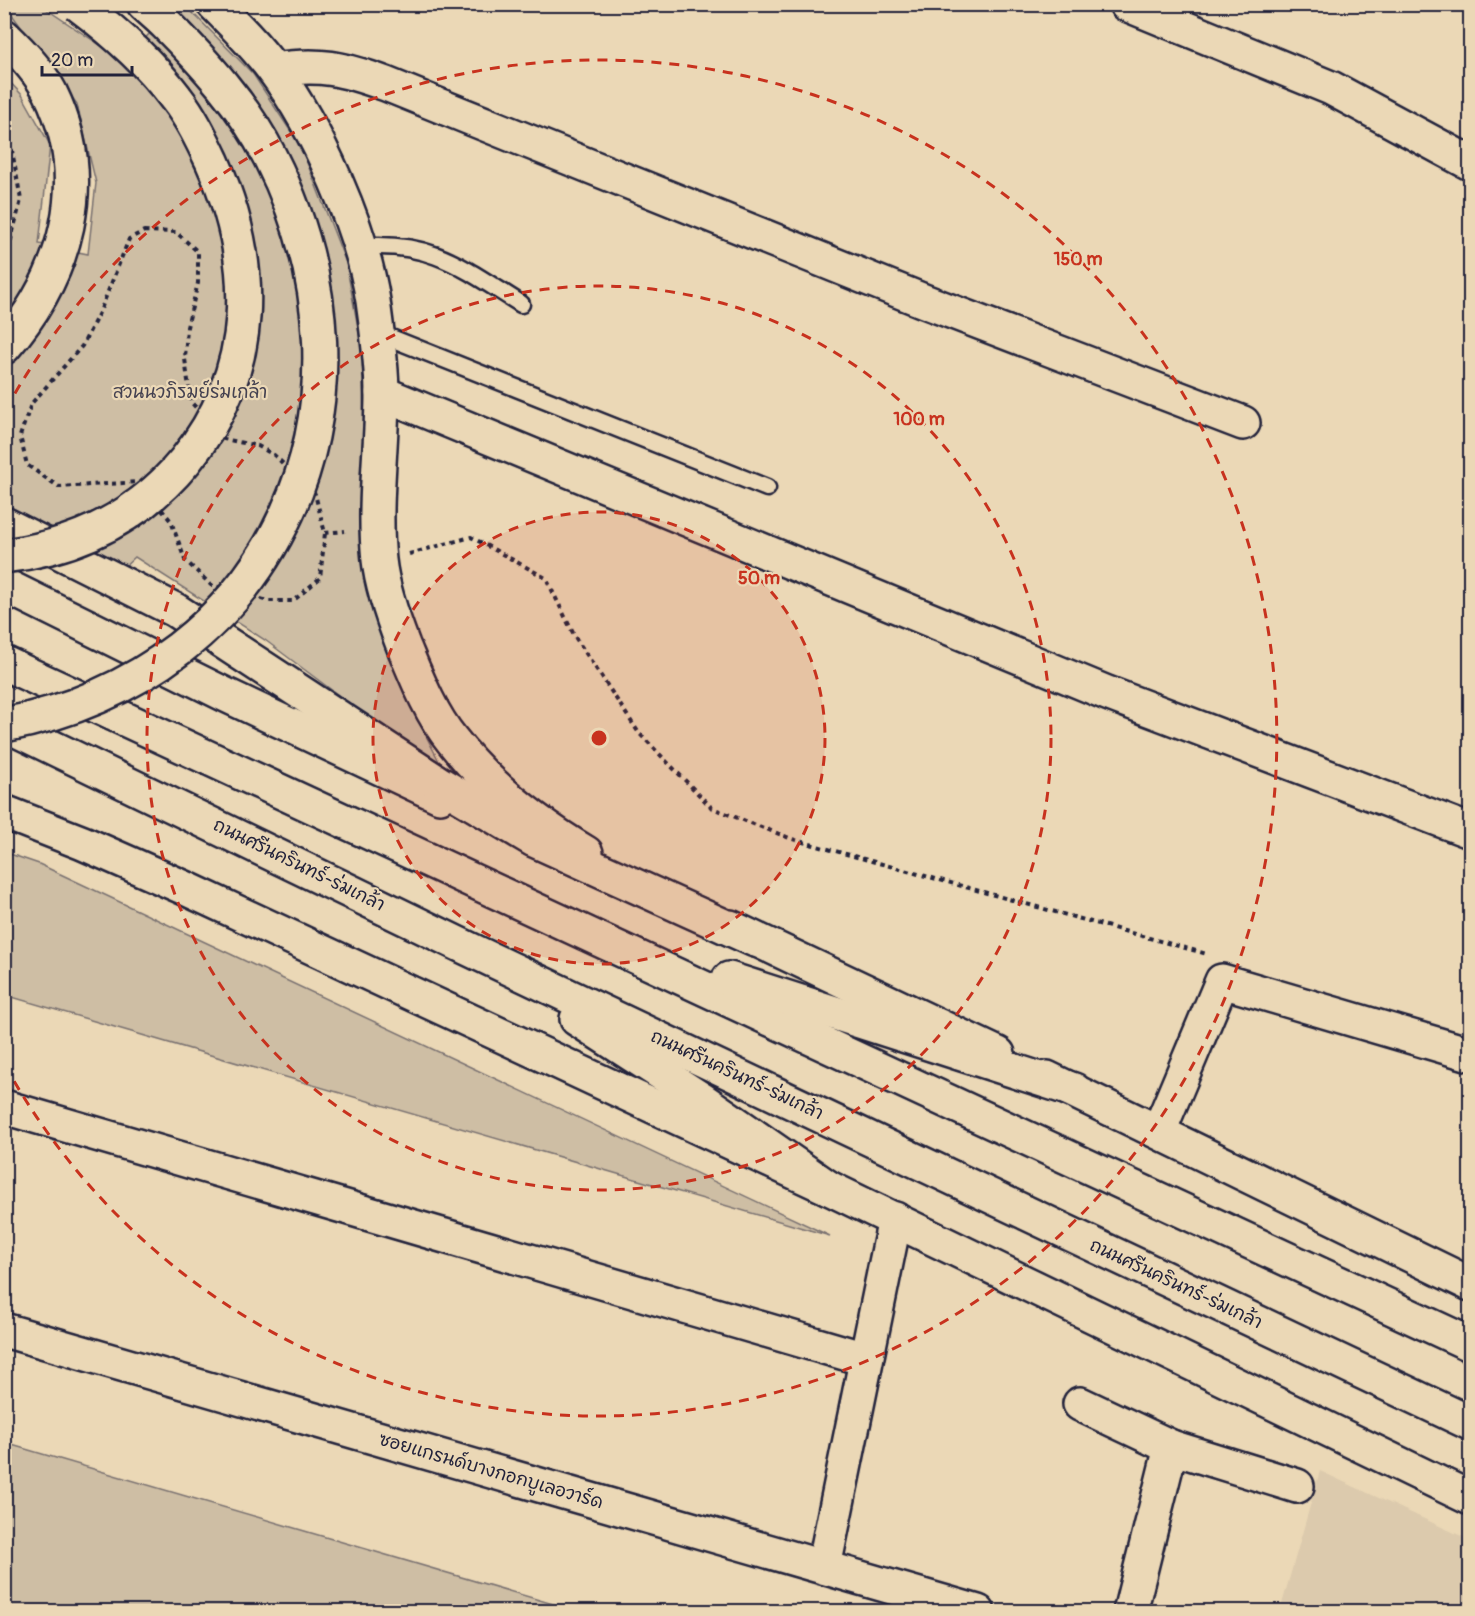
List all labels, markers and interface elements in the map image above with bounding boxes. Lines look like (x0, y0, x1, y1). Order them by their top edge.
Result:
scale bar (42, 39, 132, 77)
text: 20 m (51, 49, 93, 72)
text: 150 m (1054, 248, 1103, 271)
park label: สวนนวภิรมย์ร่มเกล้า (113, 379, 267, 404)
text: 100 m (893, 408, 945, 431)
text: 50 m (738, 567, 780, 590)
centre of rings (589, 728, 609, 748)
street label: ถนนศรีนครินทร์-ร่มเกล้า (209, 812, 389, 917)
street label: ถนนศรีนครินทร์-ร่มเกล้า (647, 1023, 828, 1125)
street label: ถนนศรีนครินทร์-ร่มเกล้า (1086, 1232, 1267, 1334)
street label: ซอยแกรนด์บางกอกบูเลอวาร์ด (376, 1426, 606, 1516)

